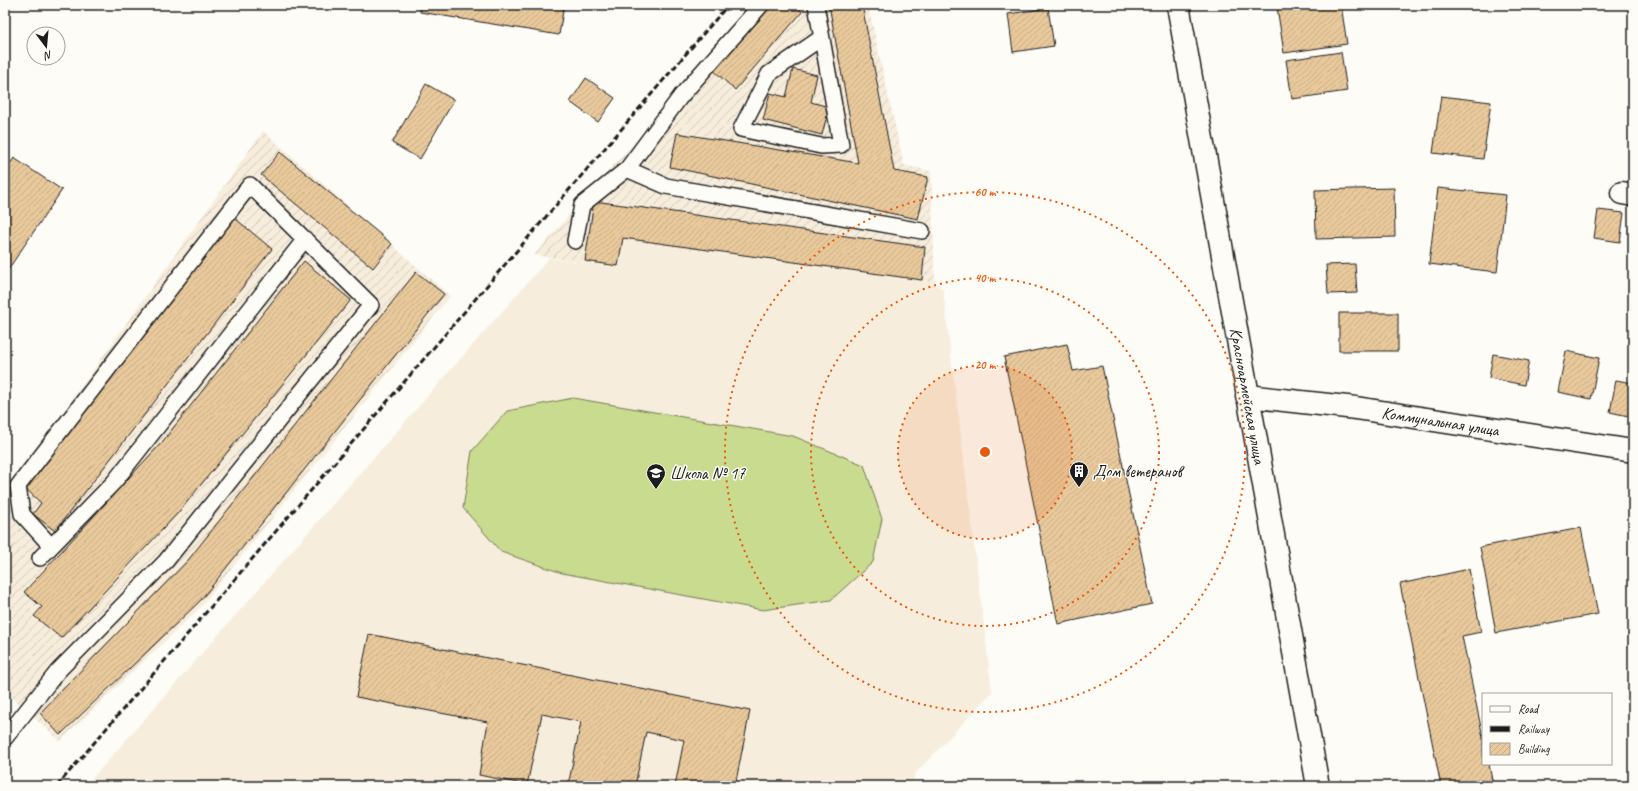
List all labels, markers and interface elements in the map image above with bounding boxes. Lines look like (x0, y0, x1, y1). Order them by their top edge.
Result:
north arrow (26, 26, 66, 66)
text: N (41, 48, 54, 64)
text: 60 m (975, 184, 997, 200)
text: 40 m (975, 270, 996, 286)
street label: Красноармейская улица (1225, 326, 1270, 467)
text: 20 m (975, 357, 996, 373)
street label: Коммунальная улица (1380, 402, 1501, 441)
centre of rings (978, 445, 992, 459)
building icon: Дом ветеранов (1068, 460, 1090, 488)
place label: Дом ветеранов (1093, 461, 1185, 482)
school or university icon: Школа № 17 (645, 462, 667, 490)
place label: Школа № 17 (670, 463, 746, 484)
legend (1482, 693, 1612, 765)
text: Road (1518, 701, 1540, 717)
text: Railway (1518, 721, 1550, 737)
text: Building (1518, 741, 1550, 757)

